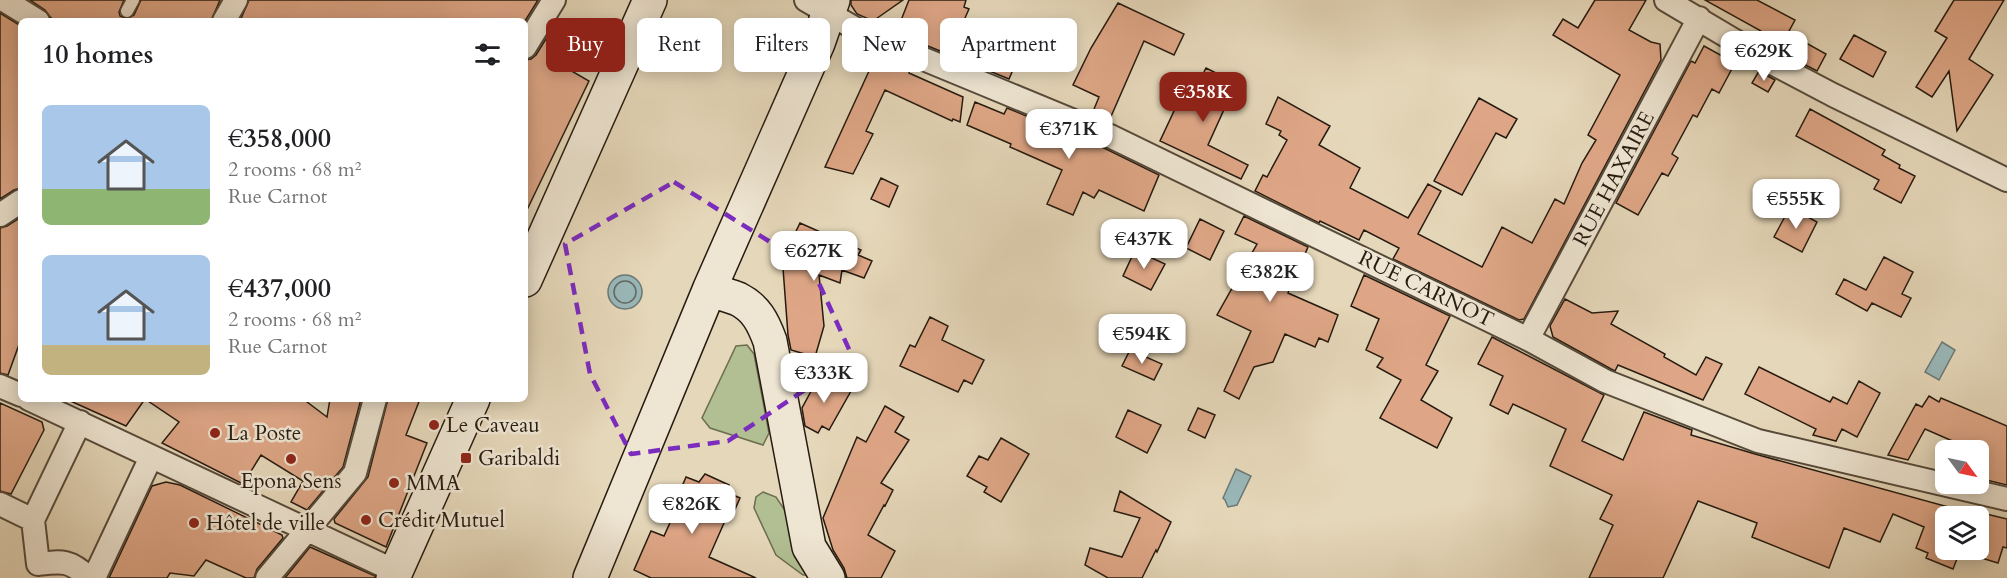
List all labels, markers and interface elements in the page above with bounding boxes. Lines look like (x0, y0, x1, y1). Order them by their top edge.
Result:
chip: Buy (546, 18, 625, 72)
chip: Rent (637, 18, 722, 72)
chip: Filters (734, 18, 830, 72)
chip: New (842, 18, 928, 72)
chip: Apartment (940, 18, 1077, 72)
pin: €629K (1722, 31, 1806, 82)
text: 10 homes (42, 37, 153, 72)
text: €629K (1735, 37, 1793, 64)
icon: filters (471, 38, 504, 71)
pin: €358K (1161, 72, 1245, 123)
text: €358K (1174, 78, 1232, 105)
street label: RUE HAXAIRE (1566, 106, 1662, 252)
pin: €371K (1027, 109, 1111, 160)
text: €371K (1040, 115, 1098, 142)
text: €358,000 (228, 121, 331, 156)
icon: home (90, 129, 162, 201)
text: 2 rooms · 68 m² (228, 156, 361, 183)
pin: €555K (1754, 179, 1838, 230)
text: Rue Carnot (228, 183, 327, 210)
text: €555K (1767, 185, 1825, 212)
pin: €437K (1102, 219, 1186, 270)
text: €437K (1115, 225, 1173, 252)
pin: €627K (772, 231, 856, 282)
text: €627K (785, 237, 843, 264)
street label: RUE CARNOT (1353, 244, 1499, 334)
pin: €382K (1228, 252, 1312, 303)
text: €382K (1241, 258, 1299, 285)
text: €437,000 (228, 271, 331, 306)
icon: home (90, 279, 162, 351)
text: 2 rooms · 68 m² (228, 306, 361, 333)
pin: €594K (1100, 314, 1184, 365)
text: €594K (1113, 320, 1171, 347)
text: Rue Carnot (228, 333, 327, 360)
pin: €333K (782, 353, 866, 404)
text: €333K (795, 359, 853, 386)
place label: Le Caveau (446, 411, 540, 440)
marker: Le Caveau (427, 418, 441, 432)
place label: La Poste (227, 419, 301, 448)
marker: La Poste (208, 426, 222, 440)
north arrow (1935, 440, 1989, 494)
map controls (1935, 440, 1989, 560)
place label: Garibaldi (478, 444, 560, 473)
marker: Garibaldi (459, 451, 473, 465)
marker: Epona Sens (284, 452, 298, 466)
place label: Epona Sens (240, 467, 342, 496)
place label: MMA (406, 469, 461, 498)
marker: MMA (387, 476, 401, 490)
pin: €826K (650, 484, 734, 535)
text: €826K (663, 490, 721, 517)
place label: Crédit Mutuel (378, 506, 505, 535)
button: layers (1935, 506, 1989, 560)
place label: Hôtel de ville (206, 509, 325, 538)
marker: Crédit Mutuel (359, 513, 373, 527)
marker: Hôtel de ville (187, 516, 201, 530)

